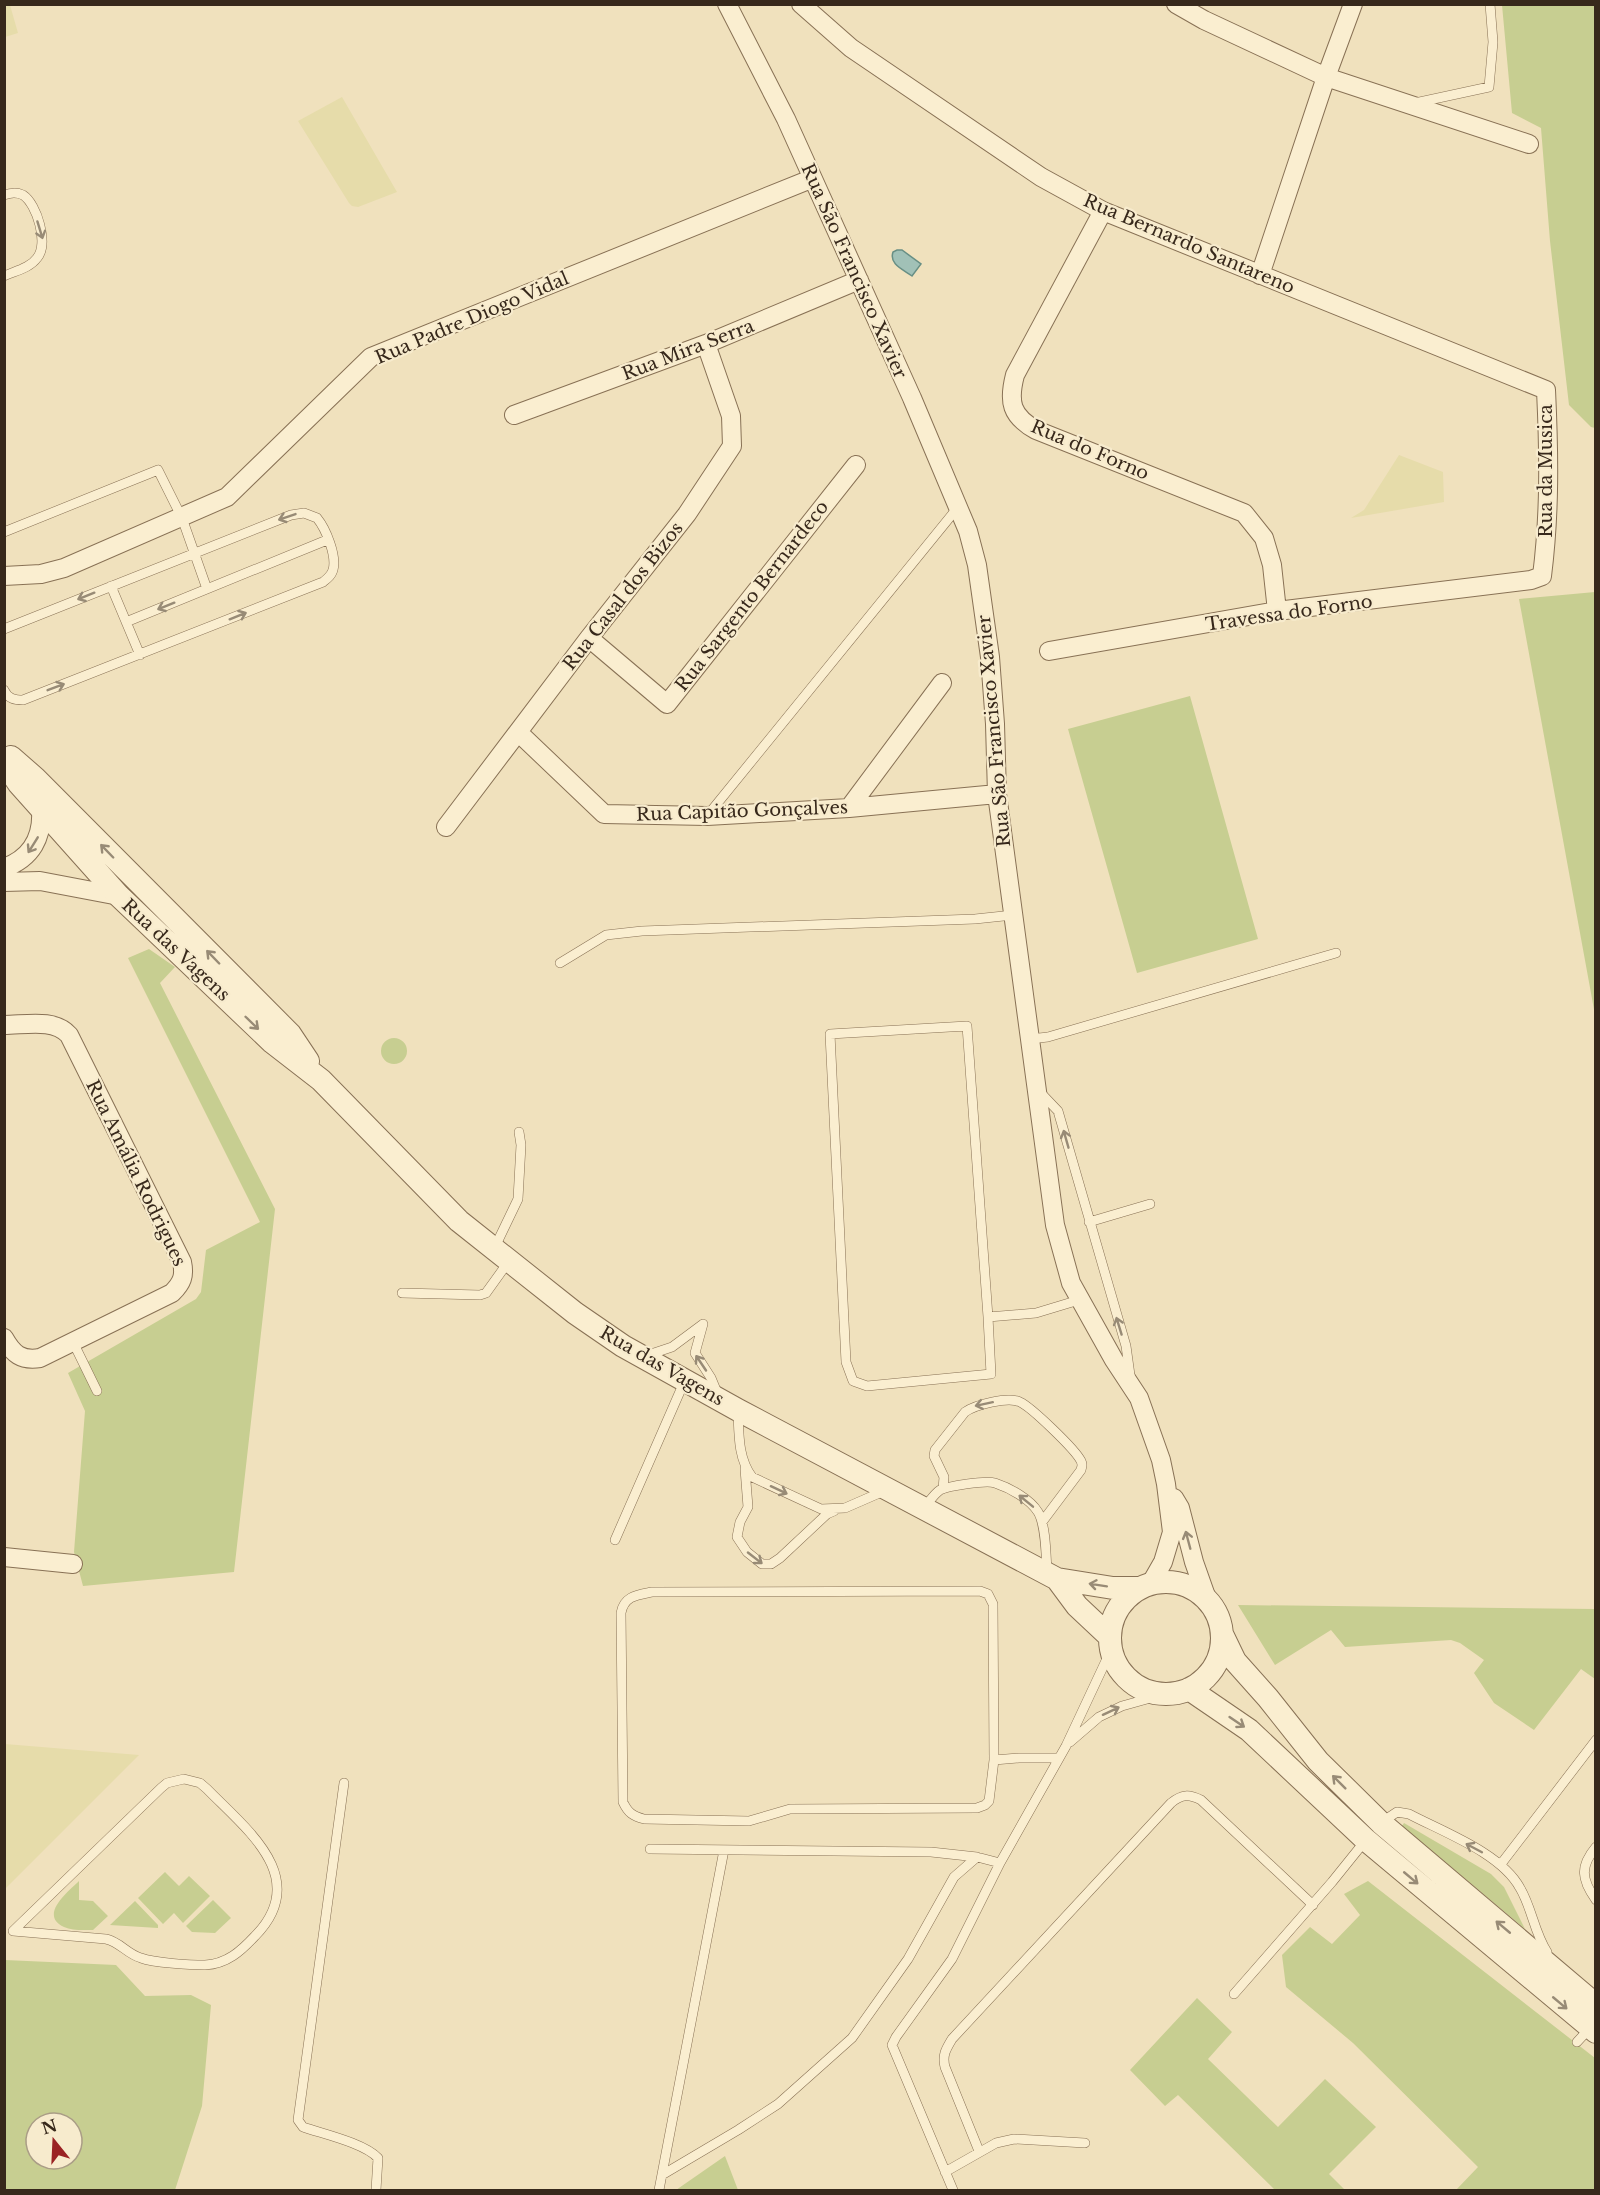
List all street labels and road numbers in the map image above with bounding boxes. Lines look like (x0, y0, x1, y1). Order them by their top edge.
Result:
street label: Rua São Francisco Xavier (797, 160, 912, 382)
street label: Rua Bernardo Santareno (1080, 189, 1298, 299)
street label: Rua Padre Diogo Vidal (372, 267, 572, 369)
street label: Rua Mira Serra (619, 315, 757, 385)
street label: Rua da Musica (1535, 404, 1557, 538)
street label: Rua do Forno (1028, 415, 1152, 485)
street label: Rua Sargento Bernardeco (671, 496, 833, 696)
street label: Rua Casal dos Bizos (558, 518, 688, 674)
street label: Travessa do Forno (1204, 590, 1374, 636)
street label: Rua São Francisco Xavier (973, 614, 1015, 848)
street label: Rua Capitão Gonçalves (636, 796, 848, 826)
street label: Rua das Vagens (117, 894, 235, 1006)
street label: Rua Amália Rodrigues (81, 1076, 191, 1270)
street label: Rua das Vagens (596, 1322, 728, 1410)

